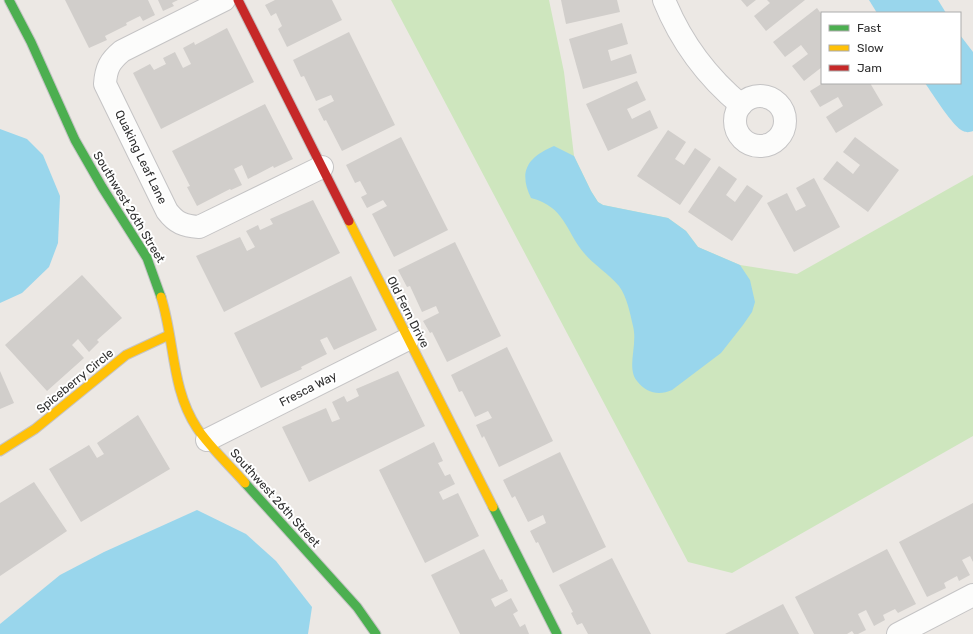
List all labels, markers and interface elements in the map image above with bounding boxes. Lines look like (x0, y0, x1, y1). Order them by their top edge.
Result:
legend (821, 12, 961, 84)
text: Fast (857, 21, 881, 35)
text: Slow (857, 41, 884, 55)
text: Jam (857, 61, 882, 75)
street label: Quaking Leaf Lane (112, 108, 170, 207)
street label: Southwest 26th Street (90, 149, 168, 265)
street label: Old Fern Drive (384, 274, 432, 350)
street label: Spiceberry Circle (34, 346, 116, 416)
street label: Fresca Way (277, 368, 339, 409)
street label: Southwest 26th Street (227, 446, 323, 550)

